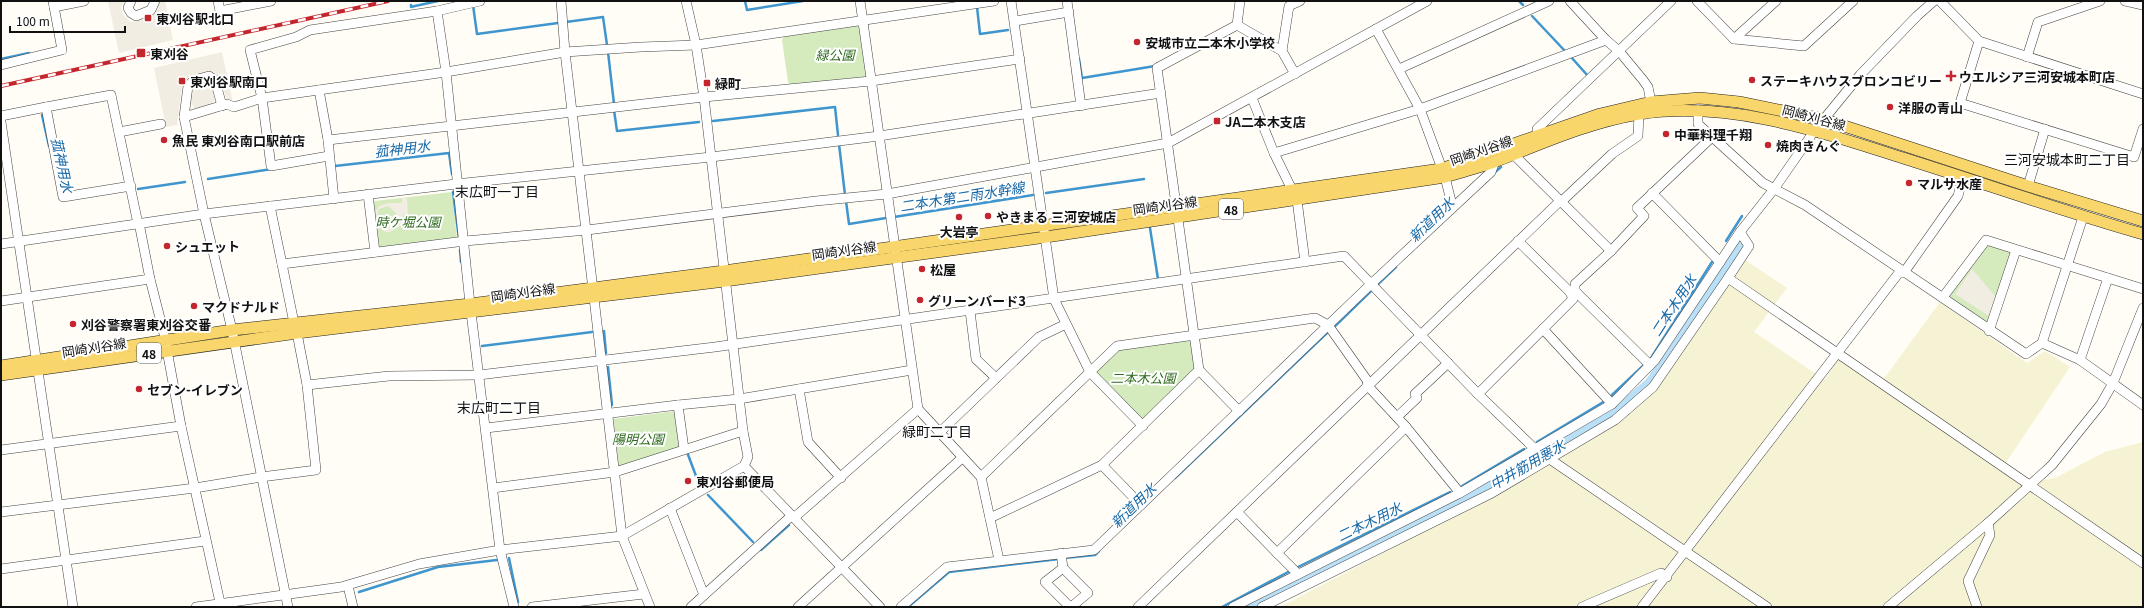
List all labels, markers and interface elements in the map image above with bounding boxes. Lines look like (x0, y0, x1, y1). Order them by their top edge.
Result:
scale bar (10, 8, 125, 34)
place label: 東刈谷駅北口 (156, 9, 234, 28)
text: 100 m (16, 12, 50, 29)
marker: 東刈谷駅北口 (143, 13, 153, 23)
place label: 安城市立二本木小学校 (1145, 33, 1275, 52)
marker: 安城市立二本木小学校 (1132, 37, 1142, 47)
place label: 東刈谷 (150, 44, 189, 63)
park label: 緑公園 (815, 45, 856, 64)
marker: 東刈谷 (135, 47, 147, 59)
place label: ウエルシア三河安城本町店 (1959, 67, 2115, 86)
place label: ステーキハウスブロンコビリー (1760, 71, 1942, 90)
marker: ウエルシア三河安城本町店 (1946, 71, 1956, 81)
place label: 東刈谷駅南口 (190, 72, 268, 91)
place label: 緑町 (714, 74, 741, 93)
marker: ステーキハウスブロンコビリー (1747, 75, 1757, 85)
marker: 東刈谷駅南口 (177, 76, 187, 86)
marker: 緑町 (702, 78, 712, 88)
place label: 洋服の青山 (1898, 98, 1963, 117)
street label: 岡崎刈谷線 (1780, 99, 1848, 135)
marker: 洋服の青山 (1885, 102, 1895, 112)
place label: JA二本木支店 (1225, 112, 1306, 131)
marker: JA二本木支店 (1212, 116, 1222, 126)
place label: 中華料理千翔 (1674, 125, 1752, 144)
marker: 中華料理千翔 (1661, 129, 1671, 139)
street label: 岡崎刈谷線 (1447, 130, 1515, 170)
place label: 魚民 東刈谷南口駅前店 (172, 131, 305, 150)
water label: 菰神用水 (373, 134, 433, 161)
marker: 魚民 東刈谷南口駅前店 (159, 135, 169, 145)
water label: 菰神用水 (47, 136, 79, 196)
place label: 焼肉きんぐ (1776, 136, 1841, 155)
marker: 焼肉きんぐ (1763, 140, 1773, 150)
district label: 三河安城本町二丁目 (2004, 149, 2130, 169)
place label: マルサ水産 (1917, 174, 1982, 193)
water label: 二本木第二雨水幹線 (898, 176, 1028, 216)
marker: マルサ水産 (1904, 178, 1914, 188)
district label: 末広町一丁目 (455, 181, 539, 201)
street label: 岡崎刈谷線 (1131, 191, 1199, 219)
water label: 新道用水 (1404, 191, 1460, 246)
road number: 48 (1219, 199, 1243, 219)
place label: やきまる 三河安城店 (996, 207, 1116, 226)
marker: やきまる 三河安城店 (983, 211, 993, 221)
park label: 時ケ堀公園 (375, 212, 442, 231)
marker: 大岩亭 (954, 212, 964, 222)
place label: 大岩亭 (939, 222, 979, 241)
street label: 岡崎刈谷線 (810, 236, 878, 264)
place label: シュエット (175, 237, 240, 256)
marker: シュエット (162, 241, 172, 251)
place label: 松屋 (930, 260, 956, 279)
marker: 松屋 (917, 264, 927, 274)
water label: 二本木用水 (1646, 269, 1702, 340)
street label: 岡崎刈谷線 (489, 278, 557, 306)
place label: グリーンバード3 (928, 291, 1026, 310)
marker: グリーンバード3 (915, 295, 925, 305)
place label: マクドナルド (202, 297, 280, 316)
marker: マクドナルド (189, 301, 199, 311)
place label: 刈谷警察署東刈谷交番 (81, 315, 211, 334)
marker: 刈谷警察署東刈谷交番 (68, 319, 78, 329)
street label: 岡崎刈谷線 (60, 333, 128, 361)
road number: 48 (137, 343, 161, 363)
park label: 二本木公園 (1110, 368, 1177, 387)
place label: セブン-イレブン (147, 380, 243, 399)
marker: セブン-イレブン (134, 384, 144, 394)
district label: 末広町二丁目 (457, 397, 541, 417)
district label: 緑町二丁目 (902, 421, 972, 441)
park label: 陽明公園 (612, 429, 666, 448)
water label: 中井筋用悪水 (1486, 433, 1570, 494)
place label: 東刈谷郵便局 (696, 472, 774, 491)
marker: 東刈谷郵便局 (683, 476, 693, 486)
water label: 新道用水 (1106, 477, 1162, 532)
water label: 二本木用水 (1333, 496, 1407, 545)

